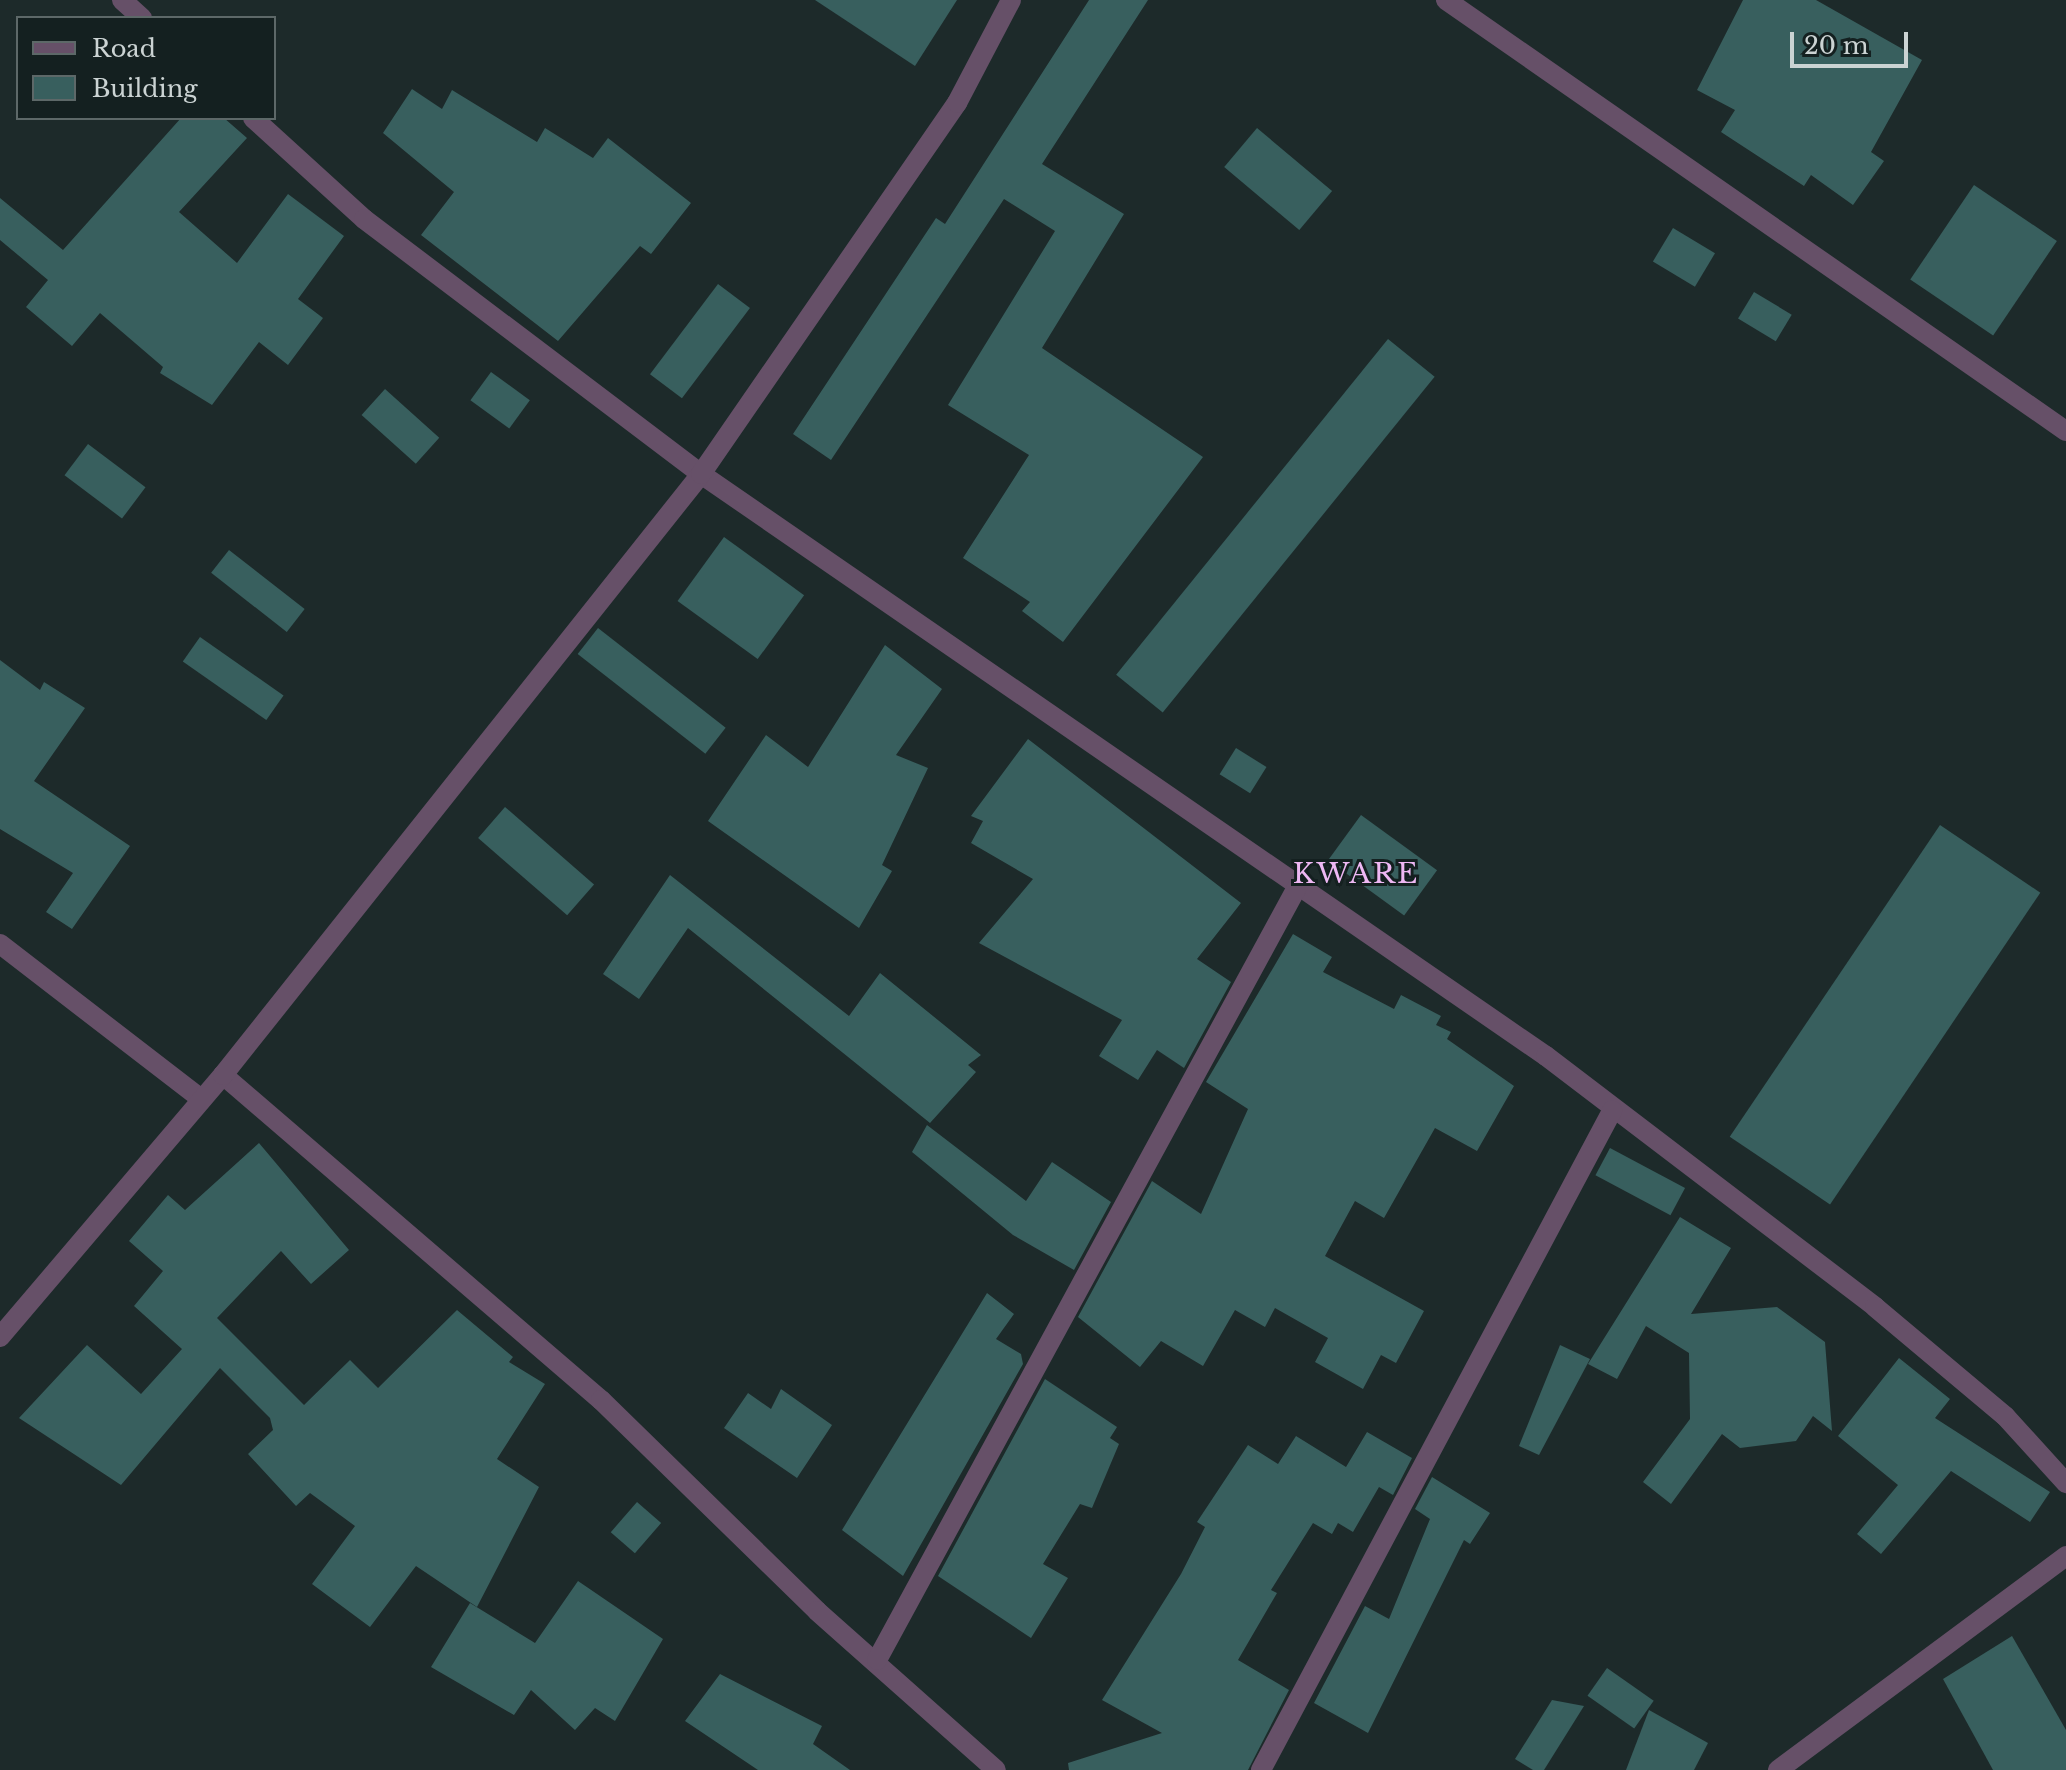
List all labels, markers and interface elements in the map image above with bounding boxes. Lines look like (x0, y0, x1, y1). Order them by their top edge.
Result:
legend (16, 16, 276, 120)
scale bar (1794, 16, 1912, 66)
text: 20 m (1804, 31, 1869, 60)
text: Road (92, 34, 156, 63)
text: Building (92, 74, 198, 103)
district label: KWARE (1293, 857, 1419, 891)

